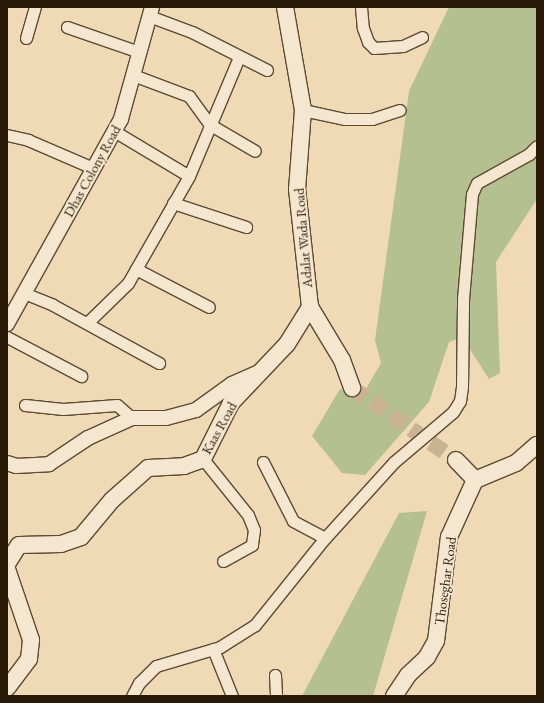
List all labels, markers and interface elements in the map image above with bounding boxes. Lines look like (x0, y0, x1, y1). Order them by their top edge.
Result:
street label: Dhas Colony Road (60, 122, 124, 220)
street label: Adalat Wada Road (290, 187, 316, 289)
street label: Kaas Road (198, 399, 240, 457)
street label: Thoseghar Road (430, 536, 460, 626)

